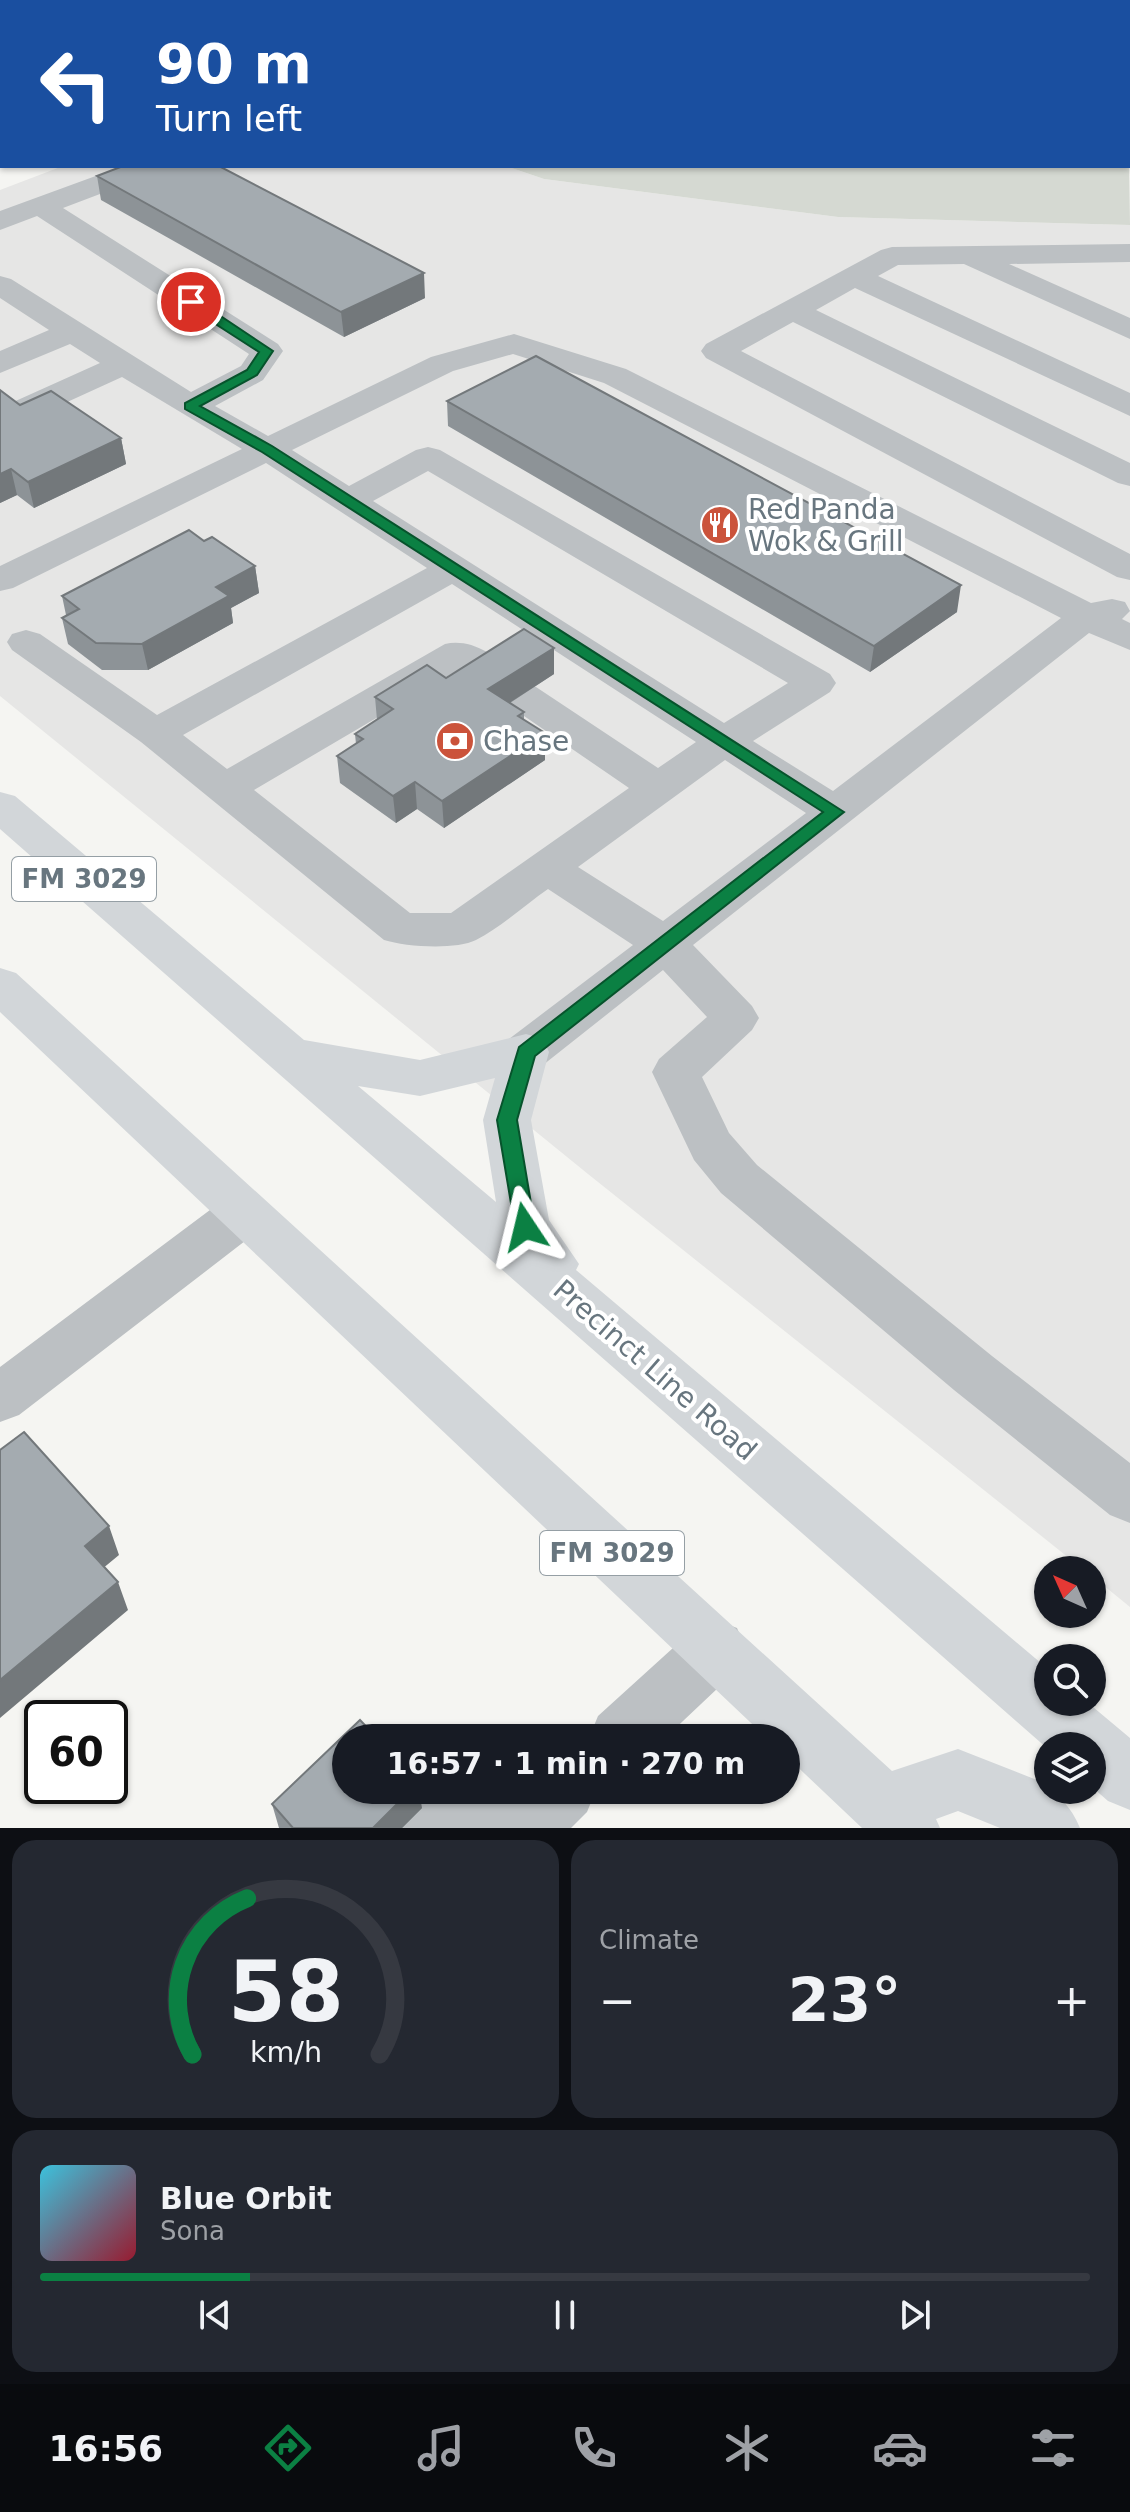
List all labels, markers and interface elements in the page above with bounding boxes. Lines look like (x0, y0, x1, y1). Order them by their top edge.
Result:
text: 90 m (156, 31, 312, 96)
icon: left (24, 32, 128, 136)
text: Turn left (156, 98, 302, 139)
pin (157, 268, 225, 336)
icon: arrive (169, 280, 213, 324)
place label: Red Panda Wok & Grill (748, 493, 904, 558)
restaurant icon: Red Panda Wok & Grill (699, 504, 741, 546)
bank icon: Chase (434, 720, 476, 762)
place label: Chase (483, 725, 569, 758)
road number: FM 3029 (12, 857, 156, 901)
position arrow (483, 1185, 567, 1269)
street label: Precinct Line Road (547, 1273, 763, 1467)
road number: FM 3029 (540, 1531, 684, 1575)
north arrow (1034, 1556, 1106, 1628)
map controls (1034, 1556, 1106, 1804)
button: search (1034, 1644, 1106, 1716)
speed limit sign: 60 (24, 1700, 128, 1804)
button: layers (1034, 1732, 1106, 1804)
text: 16:57 · 1 min · 270 m (387, 1746, 745, 1781)
text: Climate (599, 1925, 699, 1955)
text: 58 (228, 1944, 343, 2041)
text: 23° (788, 1965, 901, 2035)
text: − (599, 1975, 636, 2026)
text: + (1053, 1975, 1090, 2026)
text: km/h (249, 2035, 322, 2069)
text: Blue Orbit (160, 2181, 332, 2216)
text: Sona (160, 2216, 225, 2246)
icon: previous (193, 2293, 237, 2337)
icon: pause (543, 2293, 587, 2337)
icon: next (893, 2293, 937, 2337)
icon: directions (260, 2420, 316, 2476)
icon: music (413, 2420, 469, 2476)
icon: phone (566, 2420, 622, 2476)
icon: climate (719, 2420, 775, 2476)
icon: car (872, 2420, 928, 2476)
icon: filters (1025, 2420, 1081, 2476)
text: 16:56 (49, 2428, 163, 2469)

